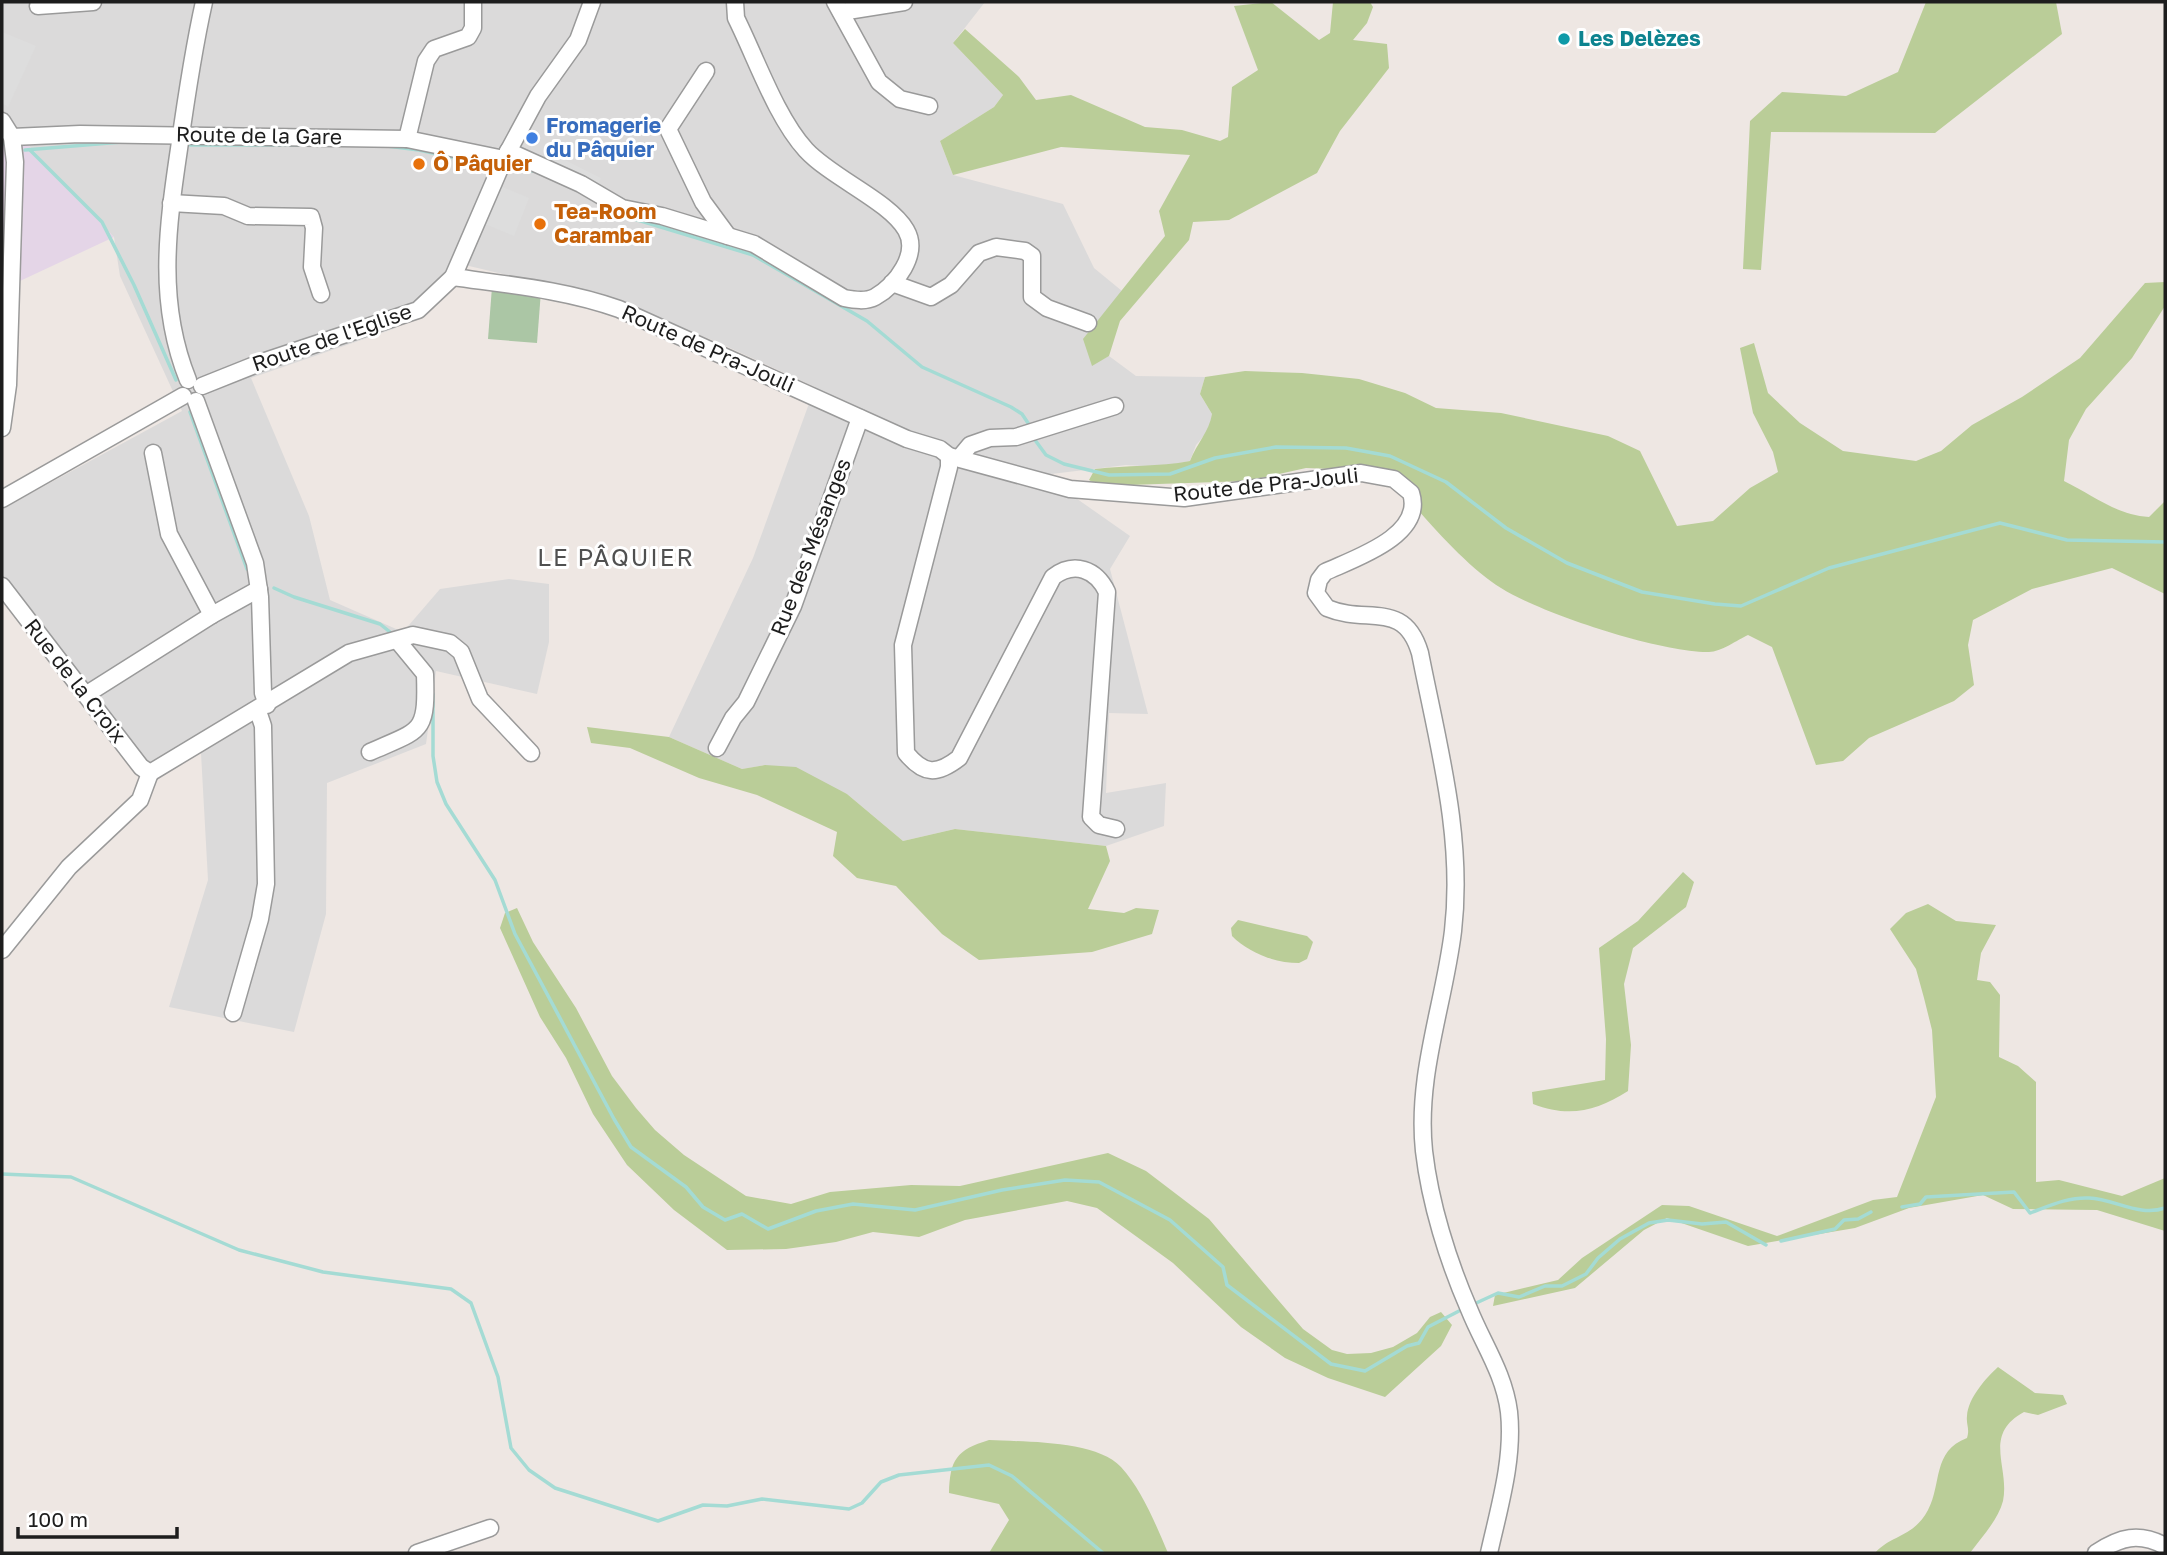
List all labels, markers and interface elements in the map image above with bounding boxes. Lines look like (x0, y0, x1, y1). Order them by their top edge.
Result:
place label: Les Delèzes (1578, 25, 1701, 51)
marker: Les Delèzes (1556, 31, 1572, 47)
place label: Fromagerie du Pâquier (546, 112, 661, 162)
street label: Route de la Gare (176, 121, 342, 149)
marker: Fromagerie du Pâquier (524, 130, 540, 146)
place label: Ô Pâquier (433, 150, 532, 176)
marker: Ô Pâquier (411, 156, 427, 172)
place label: Tea-Room Carambar (554, 198, 656, 248)
marker: Tea-Room Carambar (532, 216, 548, 232)
street label: Route de l'Eglise (248, 298, 415, 377)
street label: Route de Pra-Jouli (618, 298, 799, 398)
street label: Rue des Mésanges (764, 454, 856, 639)
street label: Route de Pra-Jouli (1172, 461, 1360, 507)
district label: LE PÂQUIER (537, 542, 695, 571)
street label: Rue de la Croix (19, 613, 133, 748)
scale bar (18, 1496, 177, 1540)
text: 100 m (28, 1506, 88, 1532)

